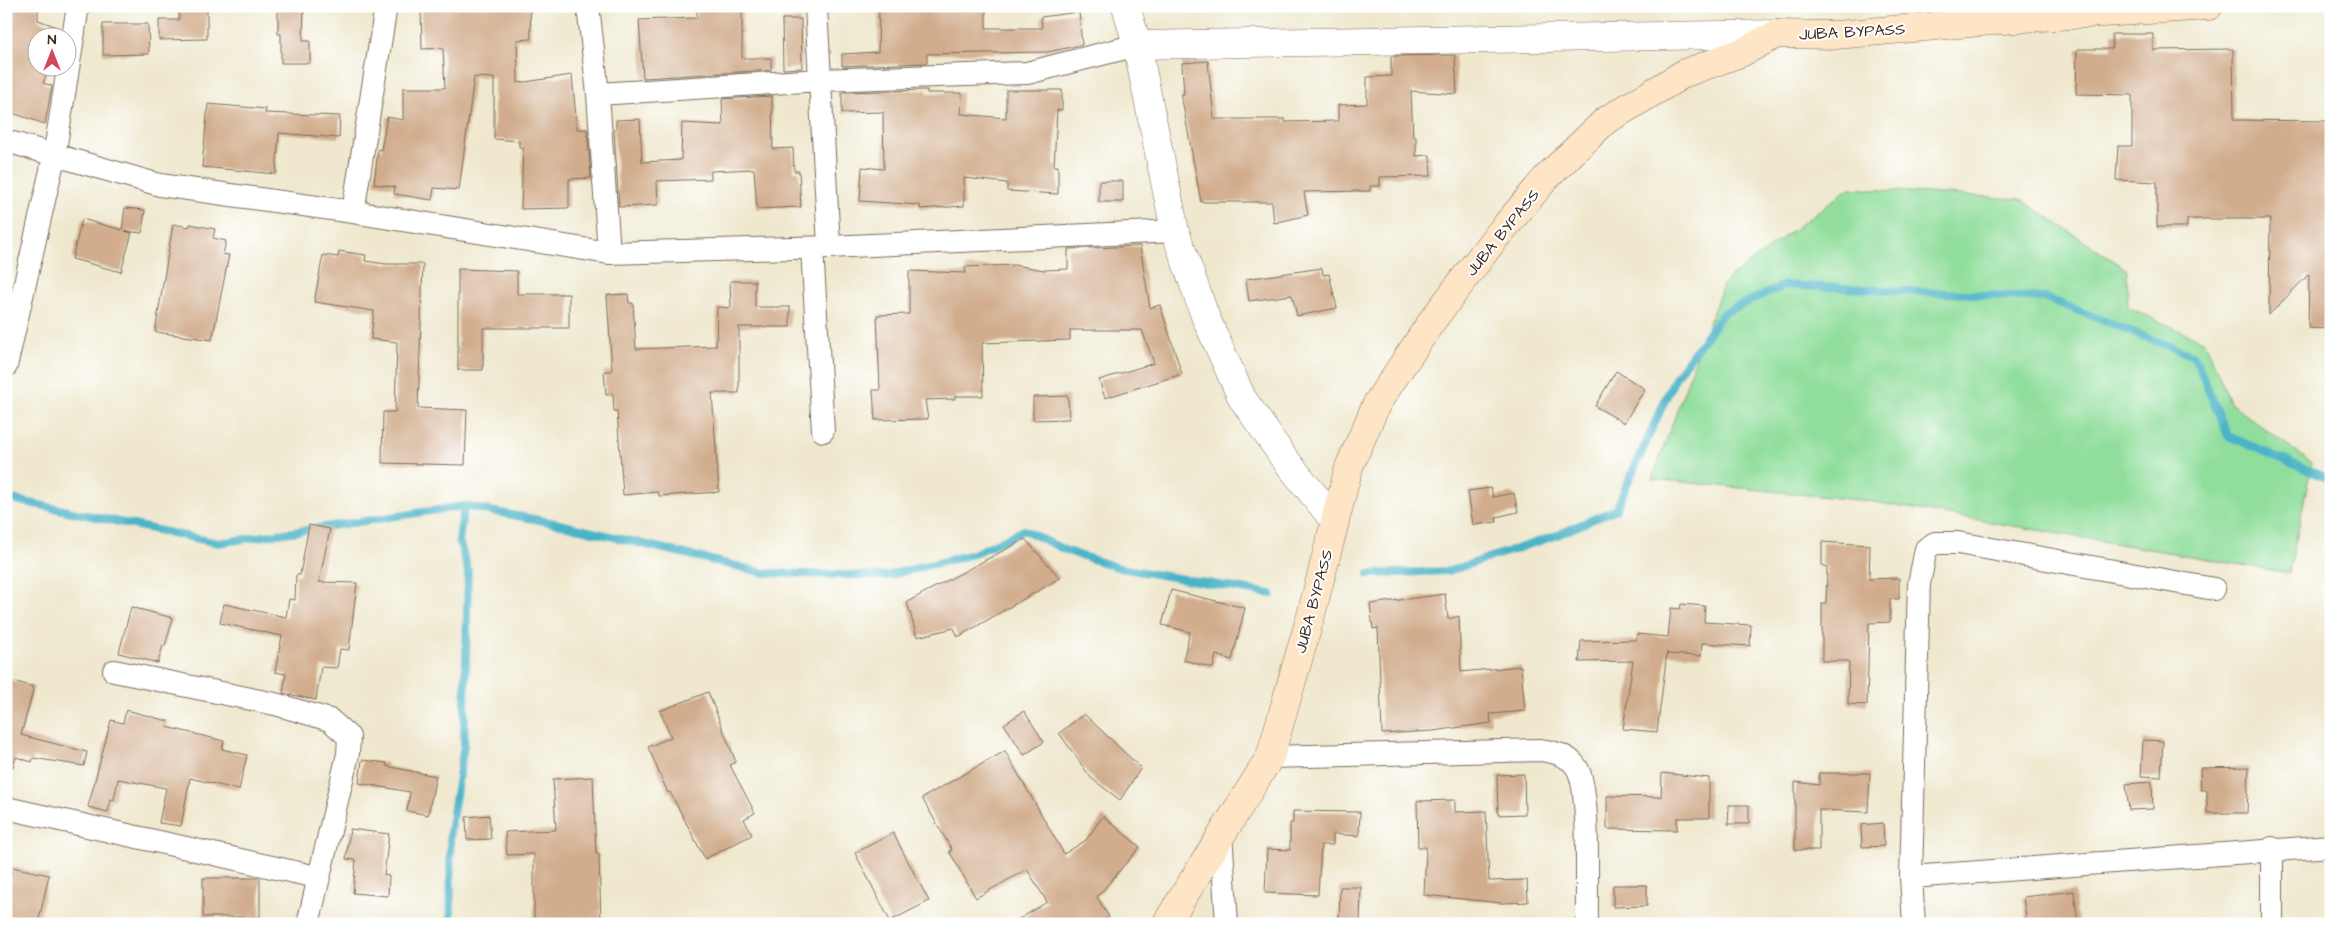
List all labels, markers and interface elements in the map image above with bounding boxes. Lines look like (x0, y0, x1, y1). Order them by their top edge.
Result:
street label: JUBA BYPASS (1798, 18, 1906, 46)
north arrow (28, 28, 78, 78)
text: N (48, 30, 57, 50)
street label: JUBA BYPASS (1461, 184, 1545, 281)
street label: JUBA BYPASS (1290, 547, 1338, 656)

